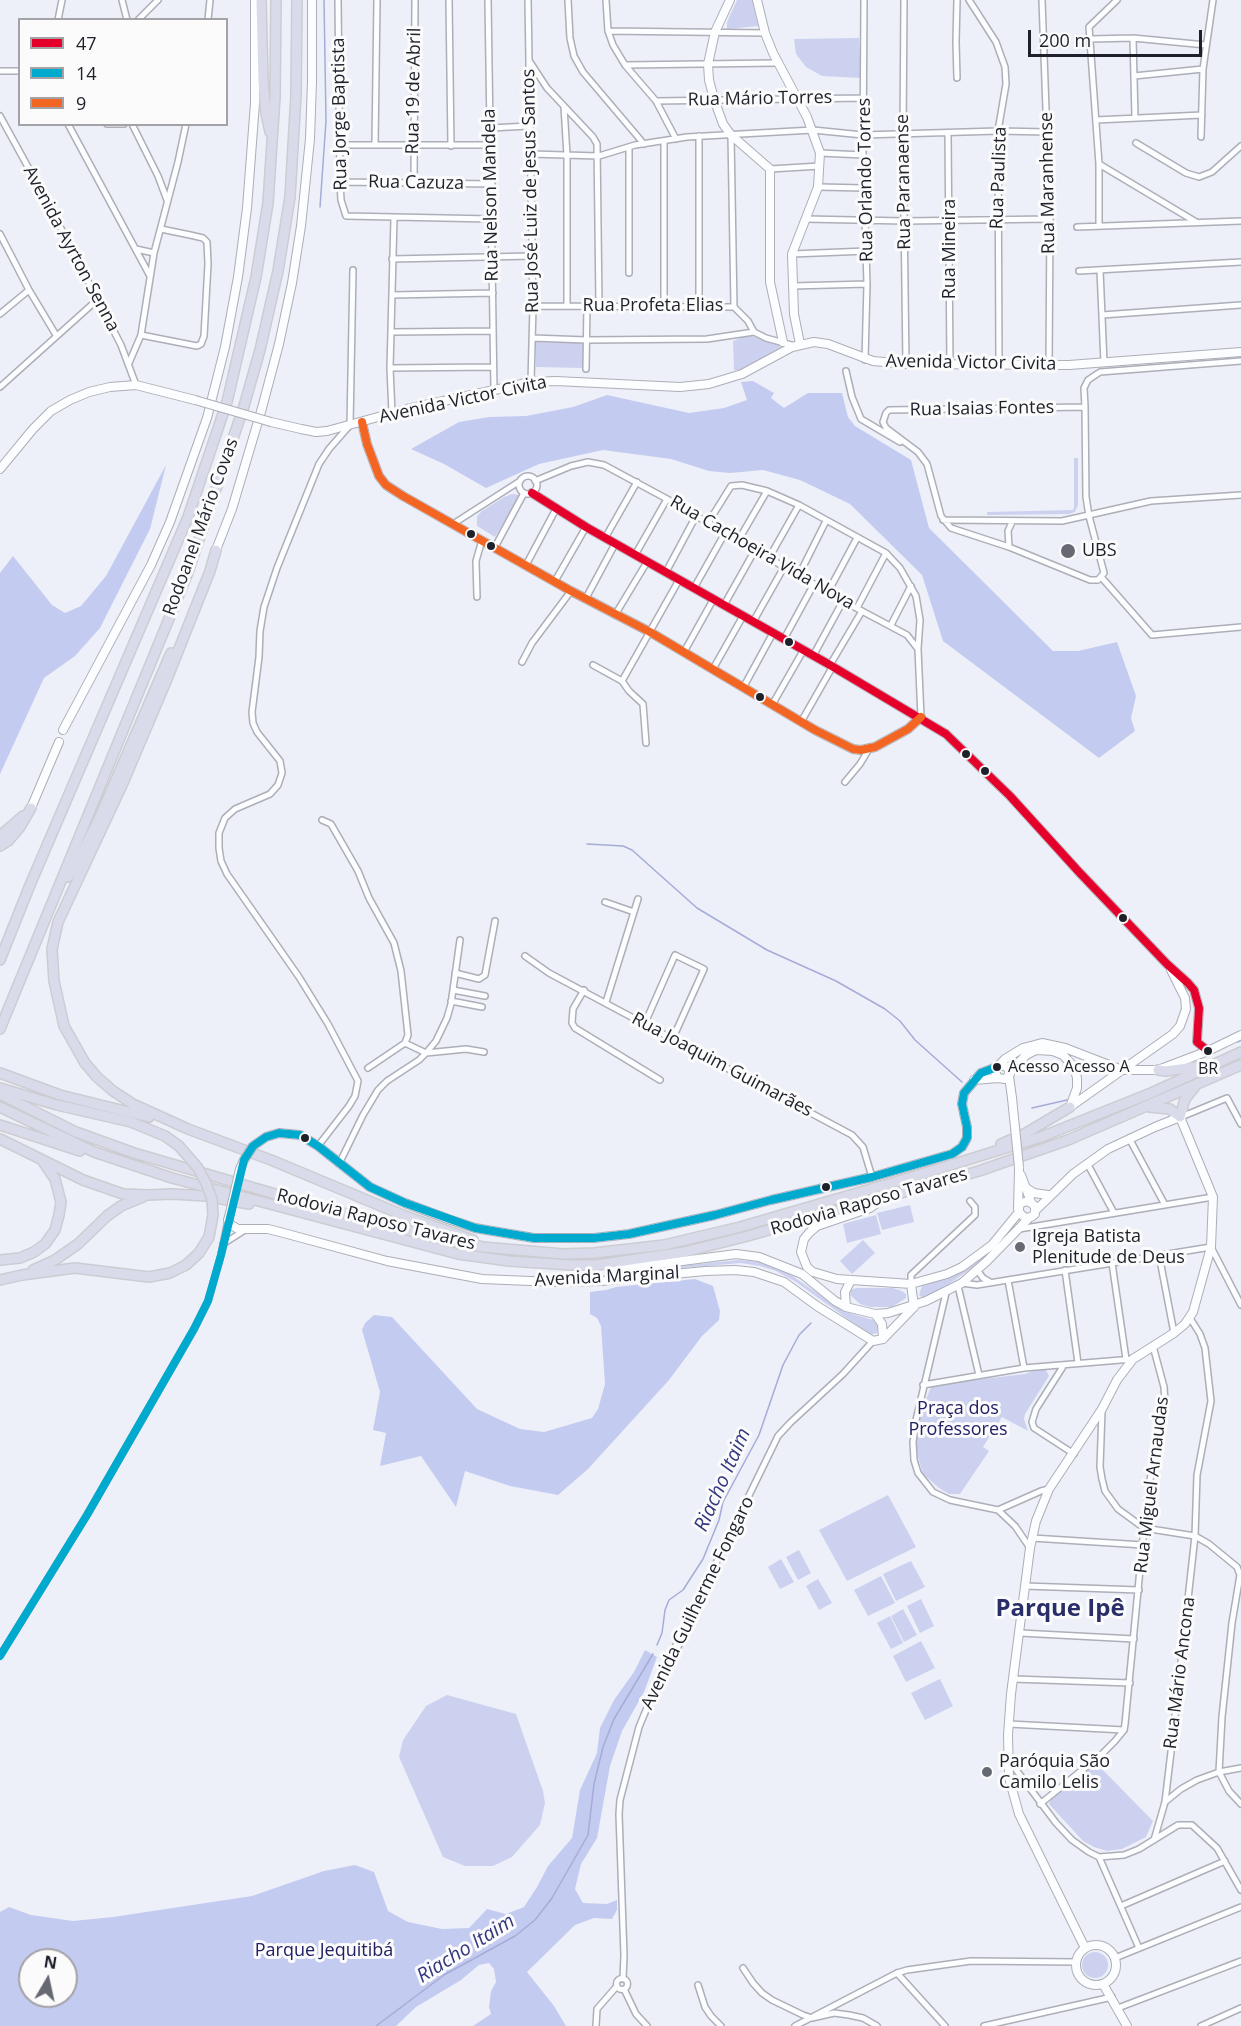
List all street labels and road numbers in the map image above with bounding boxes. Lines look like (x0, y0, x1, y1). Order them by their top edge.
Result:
street label: Rua 19 de Abril (402, 27, 426, 155)
street label: Rua Jorge Baptista (328, 37, 352, 191)
street label: Rua José Luiz de Jesus Santos (518, 69, 544, 313)
street label: Rua Mário Torres (688, 87, 832, 111)
street label: Rua Orlando Torres (854, 98, 878, 262)
street label: Rua Nelson Mandela (479, 108, 503, 282)
street label: Rua Maranhense (1036, 112, 1060, 254)
street label: Rua Paranaense (892, 114, 916, 250)
street label: Rua Paulista (986, 126, 1012, 230)
street label: Avenida Ayrton Senna (18, 162, 124, 336)
street label: Rua Cazuza (368, 171, 464, 195)
street label: Rua Mineira (939, 199, 961, 299)
street label: Rua Profeta Elias (583, 295, 723, 317)
street label: Avenida Victor Civita (885, 351, 1057, 375)
street label: Avenida Victor Civita (377, 372, 549, 428)
street label: Rua Isaias Fontes (910, 397, 1054, 421)
street label: Rodoanel Mário Covas (159, 435, 243, 619)
street label: Rua Cachoeira Vida Nova (666, 491, 858, 615)
street label: Rua Joaquim Guimarães (628, 1008, 816, 1122)
street label: Rodovia Raposo Tavares (768, 1164, 970, 1240)
street label: Rodovia Raposo Tavares (274, 1185, 478, 1255)
street label: Avenida Marginal (534, 1262, 680, 1292)
street label: Rua Miguel Arnaudas (1130, 1395, 1174, 1575)
street label: Avenida Guilherme Fongaro (637, 1493, 759, 1713)
street label: Rua Mário Ancona (1160, 1596, 1200, 1750)

